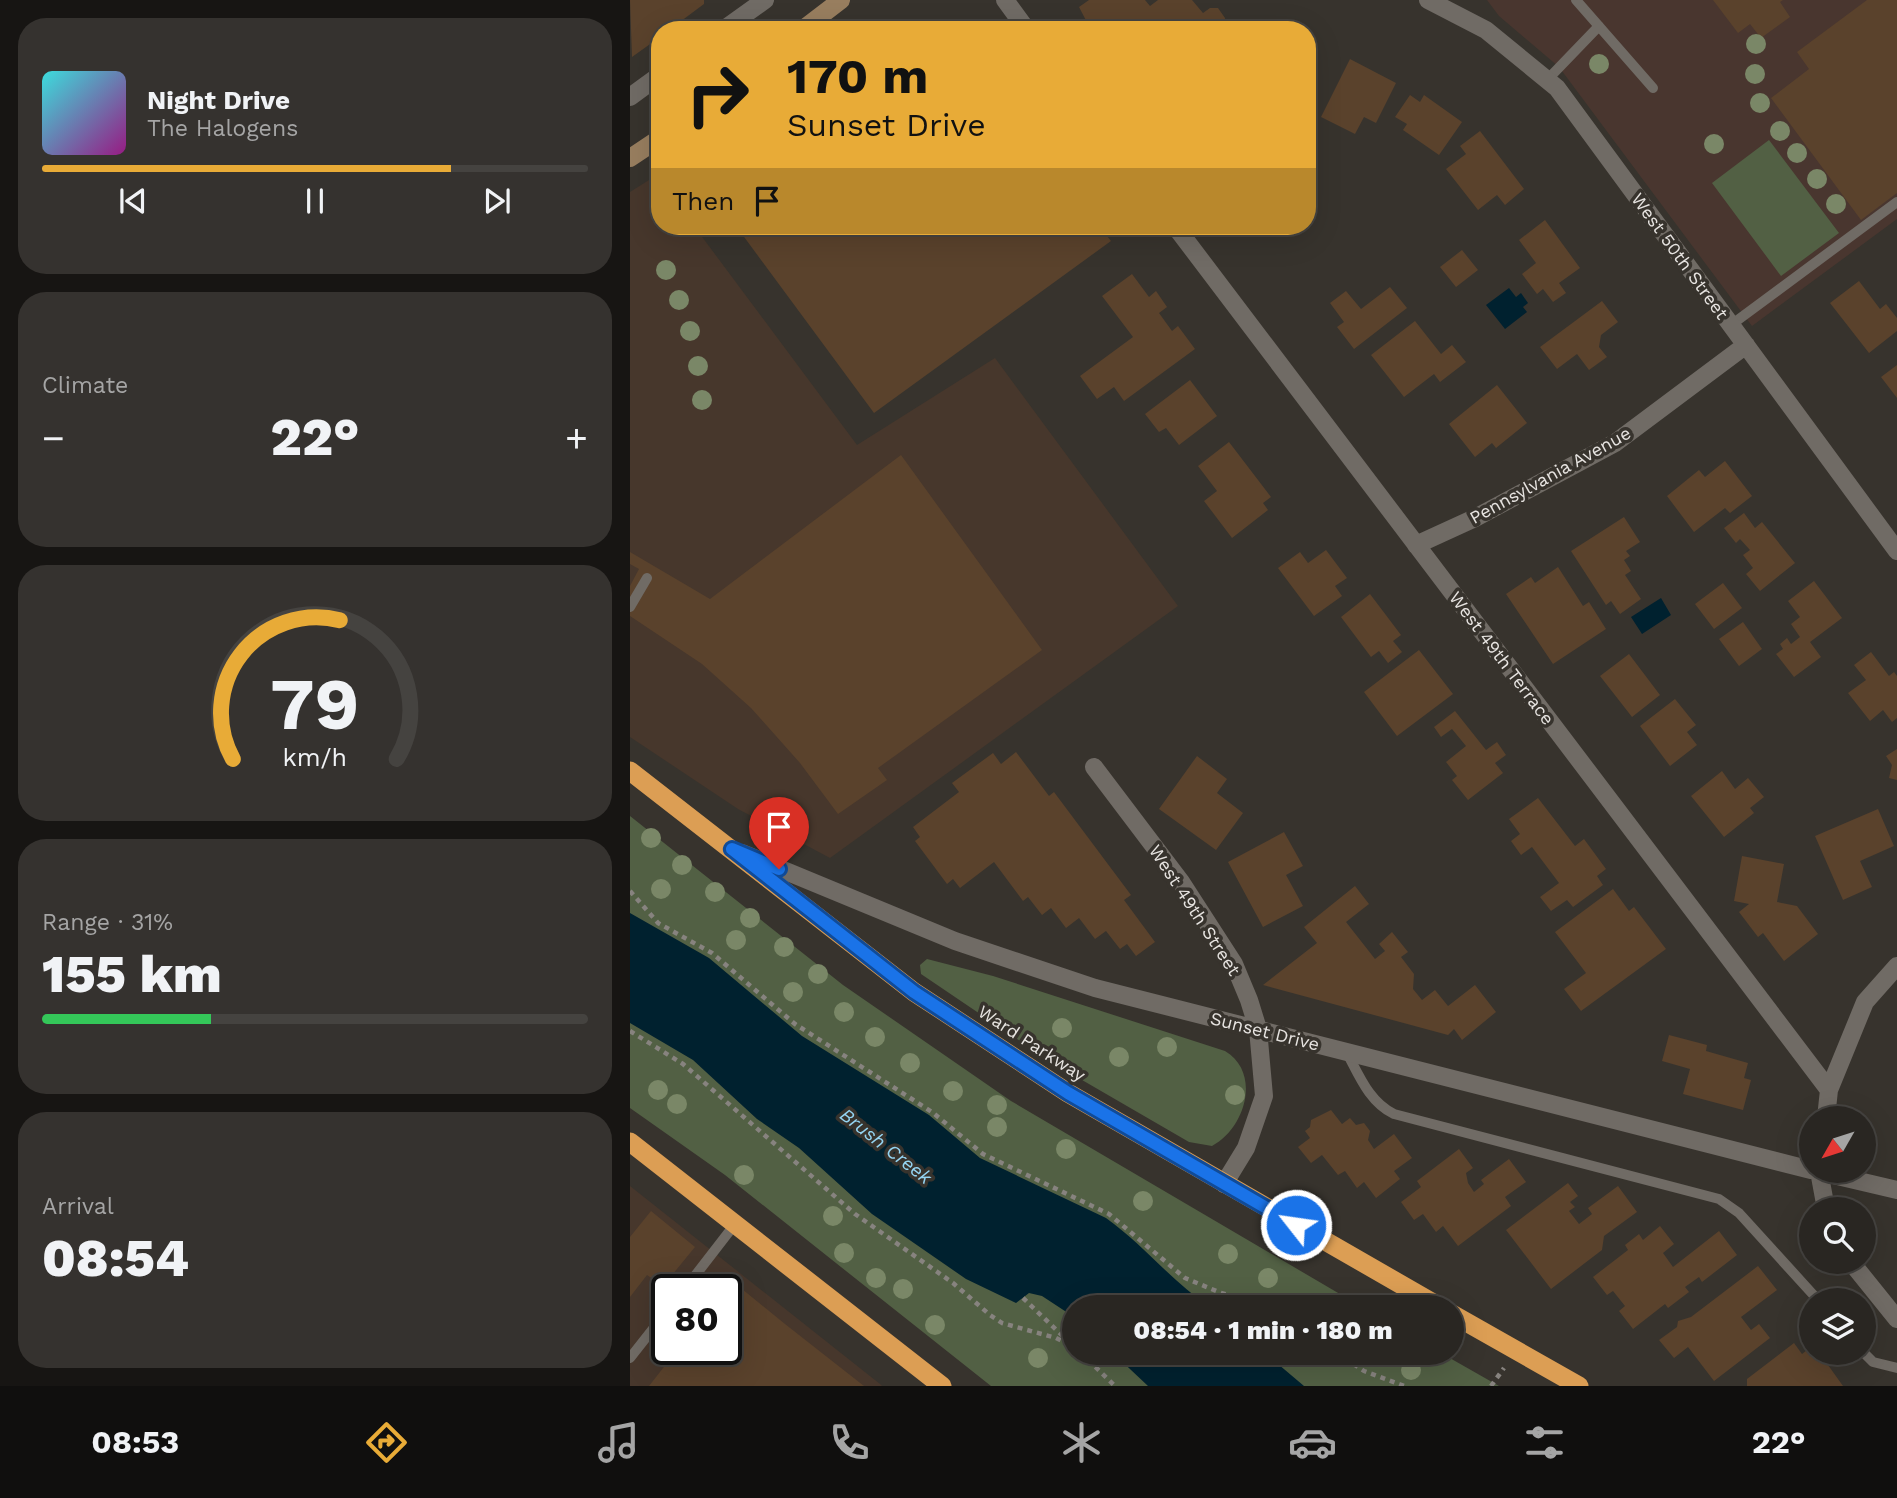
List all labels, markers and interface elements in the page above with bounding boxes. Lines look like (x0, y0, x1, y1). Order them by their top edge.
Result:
text: 170 m (787, 47, 928, 105)
icon: right (672, 49, 763, 140)
text: Night Drive (147, 85, 290, 115)
text: Sunset Drive (787, 106, 986, 144)
text: The Halogens (147, 115, 298, 142)
icon: previous (114, 182, 152, 220)
icon: pause (296, 182, 334, 220)
icon: next (478, 182, 516, 220)
icon: arrive (748, 182, 786, 220)
text: Then (672, 186, 734, 216)
street label: West 50th Street (1627, 189, 1733, 324)
text: Climate (42, 372, 128, 399)
text: 22° (271, 407, 359, 468)
text: − (42, 416, 65, 460)
text: + (565, 416, 588, 460)
street label: Pennsylvania Avenue (1466, 422, 1634, 528)
street label: West 49th Terrace (1445, 587, 1559, 729)
text: 79 (270, 661, 360, 747)
text: km/h (283, 743, 347, 772)
pin (749, 797, 809, 869)
icon: arrive (760, 808, 798, 846)
street label: West 49th Street (1145, 841, 1245, 980)
text: Range · 31% (42, 909, 173, 936)
text: 155 km (42, 944, 222, 1005)
street label: Ward Parkway (974, 1000, 1090, 1086)
street label: Sunset Drive (1208, 1007, 1322, 1055)
water label: Brush Creek (835, 1103, 937, 1189)
north arrow (1799, 1106, 1876, 1183)
map controls (1799, 1106, 1876, 1365)
position arrow (1259, 1188, 1333, 1262)
text: Arrival (42, 1193, 114, 1220)
button: search (1799, 1197, 1876, 1274)
text: 08:54 (42, 1228, 189, 1289)
speed limit sign: 80 (651, 1274, 742, 1365)
button: layers (1799, 1288, 1876, 1365)
text: 08:54 · 1 min · 180 m (1133, 1315, 1393, 1345)
icon: directions (362, 1418, 411, 1467)
icon: music (594, 1418, 643, 1467)
icon: phone (825, 1418, 874, 1467)
icon: climate (1057, 1418, 1106, 1467)
icon: car (1288, 1418, 1337, 1467)
icon: filters (1520, 1418, 1569, 1467)
text: 08:53 (91, 1423, 179, 1461)
text: 22° (1752, 1423, 1806, 1461)

